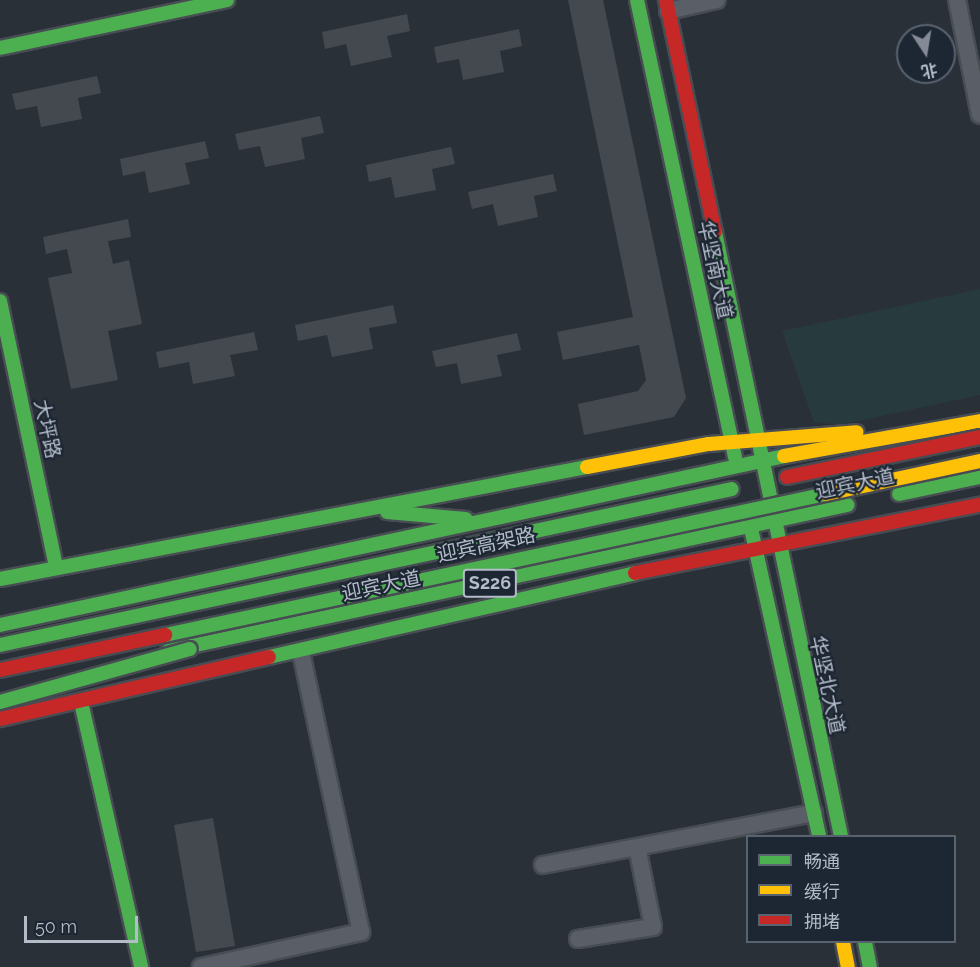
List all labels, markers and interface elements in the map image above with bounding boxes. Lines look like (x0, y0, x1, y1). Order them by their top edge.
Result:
north arrow (896, 24, 956, 84)
text: 北 (920, 59, 939, 81)
street label: 华坚南大道 (693, 219, 737, 321)
street label: 大坪路 (29, 397, 65, 461)
street label: 迎宾大道 (813, 464, 897, 504)
street label: 迎宾高架路 (435, 523, 537, 567)
street label: 迎宾大道 (339, 566, 423, 606)
road number: S226 (462, 568, 518, 598)
street label: 华坚北大道 (805, 634, 849, 736)
legend (746, 835, 956, 943)
text: 畅通 (804, 851, 840, 872)
text: 缓行 (804, 881, 840, 902)
scale bar (27, 904, 141, 942)
text: 拥堵 (804, 911, 840, 932)
text: 50 m (35, 916, 77, 937)

